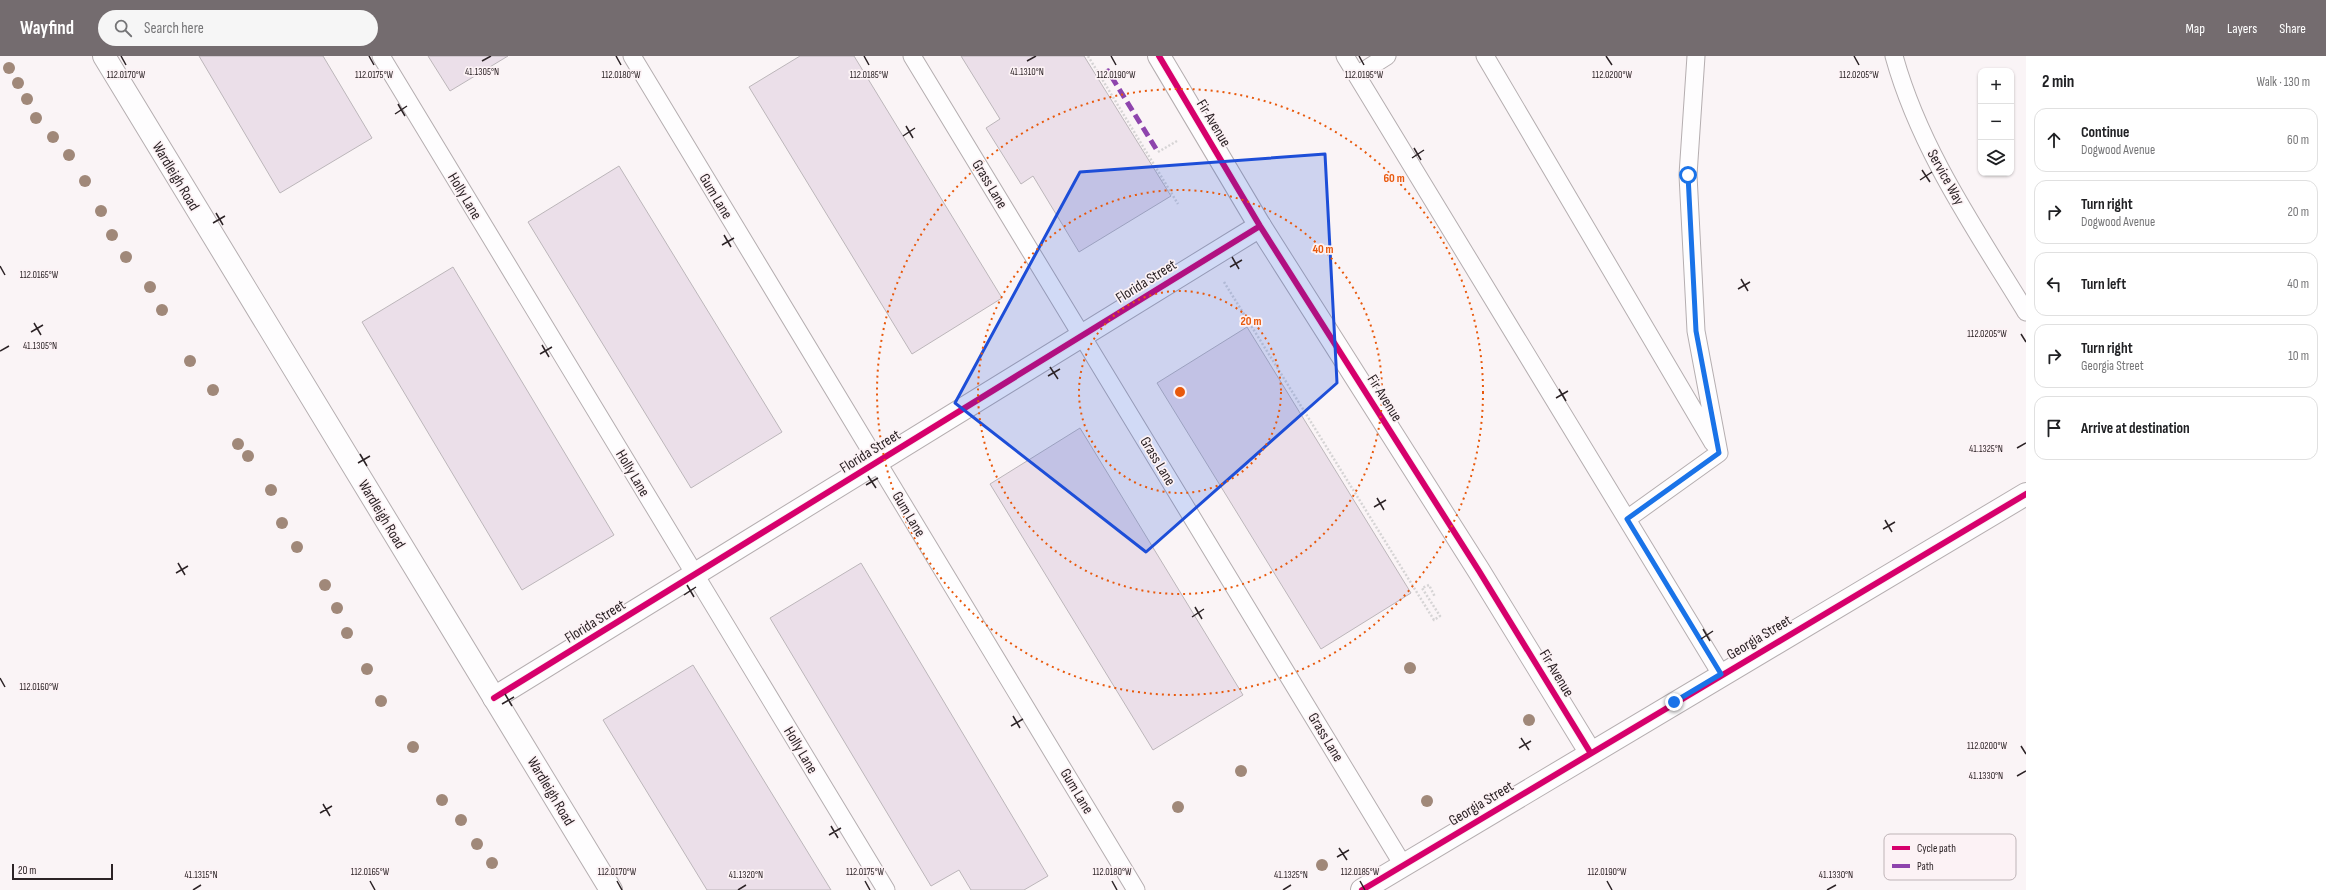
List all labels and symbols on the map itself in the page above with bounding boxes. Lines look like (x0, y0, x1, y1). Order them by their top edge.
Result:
text: 41.1305°N (465, 66, 499, 78)
text: 41.1310°N (1010, 66, 1044, 78)
text: 112.0170°W (107, 69, 146, 81)
text: 112.0175°W (355, 69, 394, 81)
text: 112.0180°W (601, 69, 641, 81)
text: 112.0185°W (850, 69, 889, 81)
text: 112.0190°W (1096, 69, 1136, 81)
text: 112.0195°W (1345, 69, 1384, 81)
text: 112.0200°W (1592, 69, 1632, 81)
text: 112.0205°W (1839, 69, 1879, 81)
street label: Fir Avenue (1192, 96, 1235, 150)
street label: Wardleigh Road (148, 138, 204, 214)
street label: Service Way (1923, 146, 1969, 209)
street label: Grass Lane (967, 156, 1012, 212)
route start (1679, 166, 1697, 184)
street label: Holly Lane (443, 169, 486, 223)
street label: Gum Lane (695, 170, 736, 222)
text: 60 m (1383, 171, 1405, 186)
text: 40 m (1312, 242, 1334, 257)
street label: Florida Street (1112, 255, 1180, 307)
text: 112.0165°W (20, 269, 59, 281)
text: 20 m (1241, 314, 1261, 329)
text: 112.0205°W (1967, 328, 2007, 340)
text: 41.1305°N (23, 340, 57, 352)
street label: Fir Avenue (1363, 371, 1406, 425)
centre of rings (1173, 385, 1187, 399)
street label: Florida Street (836, 425, 904, 477)
street label: Grass Lane (1135, 433, 1180, 489)
text: 41.1325°N (1969, 443, 2003, 455)
street label: Holly Lane (611, 446, 654, 500)
street label: Wardleigh Road (354, 476, 410, 552)
street label: Gum Lane (888, 488, 929, 540)
street label: Florida Street (561, 595, 629, 647)
street label: Georgia Street (1723, 610, 1795, 664)
street label: Fir Avenue (1535, 646, 1578, 700)
text: 112.0160°W (19, 681, 59, 693)
route end (1665, 693, 1683, 711)
street label: Grass Lane (1303, 709, 1348, 765)
street label: Holly Lane (779, 723, 822, 777)
text: 112.0200°W (1967, 740, 2007, 752)
street label: Wardleigh Road (523, 753, 579, 829)
street label: Gum Lane (1056, 765, 1097, 817)
text: 41.1330°N (1969, 770, 2003, 782)
street label: Georgia Street (1445, 776, 1517, 830)
legend (1884, 834, 2016, 880)
text: Cycle path (1917, 842, 1956, 855)
text: Path (1917, 860, 1934, 873)
scale bar (12, 862, 113, 881)
text: 112.0165°W (351, 866, 390, 878)
text: 112.0170°W (598, 866, 637, 878)
text: 112.0175°W (846, 866, 885, 878)
text: 112.0180°W (1092, 866, 1132, 878)
text: 112.0185°W (1341, 866, 1380, 878)
text: 112.0190°W (1587, 866, 1627, 878)
text: 41.1315°N (184, 869, 218, 881)
text: 41.1320°N (729, 869, 763, 881)
text: 41.1325°N (1274, 869, 1308, 881)
text: 41.1330°N (1819, 869, 1853, 881)

